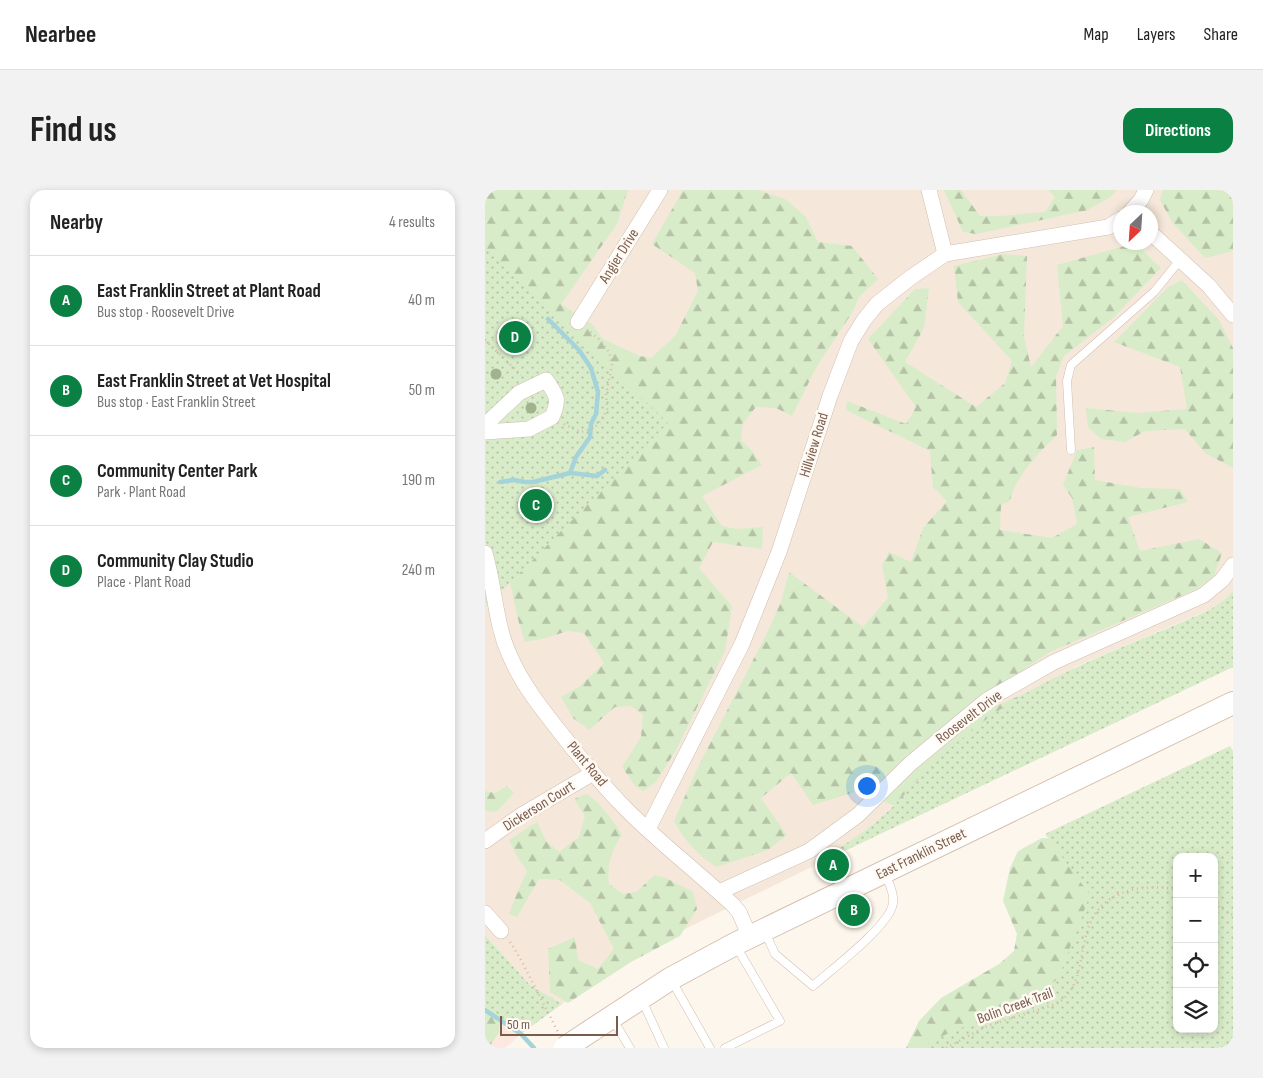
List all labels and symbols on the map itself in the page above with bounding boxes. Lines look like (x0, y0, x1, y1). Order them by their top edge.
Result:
north arrow (1113, 205, 1158, 250)
street label: Angier Drive (594, 225, 643, 288)
pin: D (499, 318, 531, 356)
street label: Hillview Road (795, 410, 833, 480)
pin: C (520, 486, 552, 524)
street label: Roosevelt Drive (932, 686, 1006, 748)
street label: Plant Road (563, 737, 611, 791)
your location (854, 773, 880, 799)
street label: Dickerson Court (500, 776, 579, 835)
street label: East Franklin Street (873, 824, 970, 884)
pin: A (817, 846, 849, 884)
pin: B (838, 891, 870, 929)
street label: Bolin Creek Trail (974, 983, 1056, 1029)
scale bar (500, 1013, 617, 1036)

